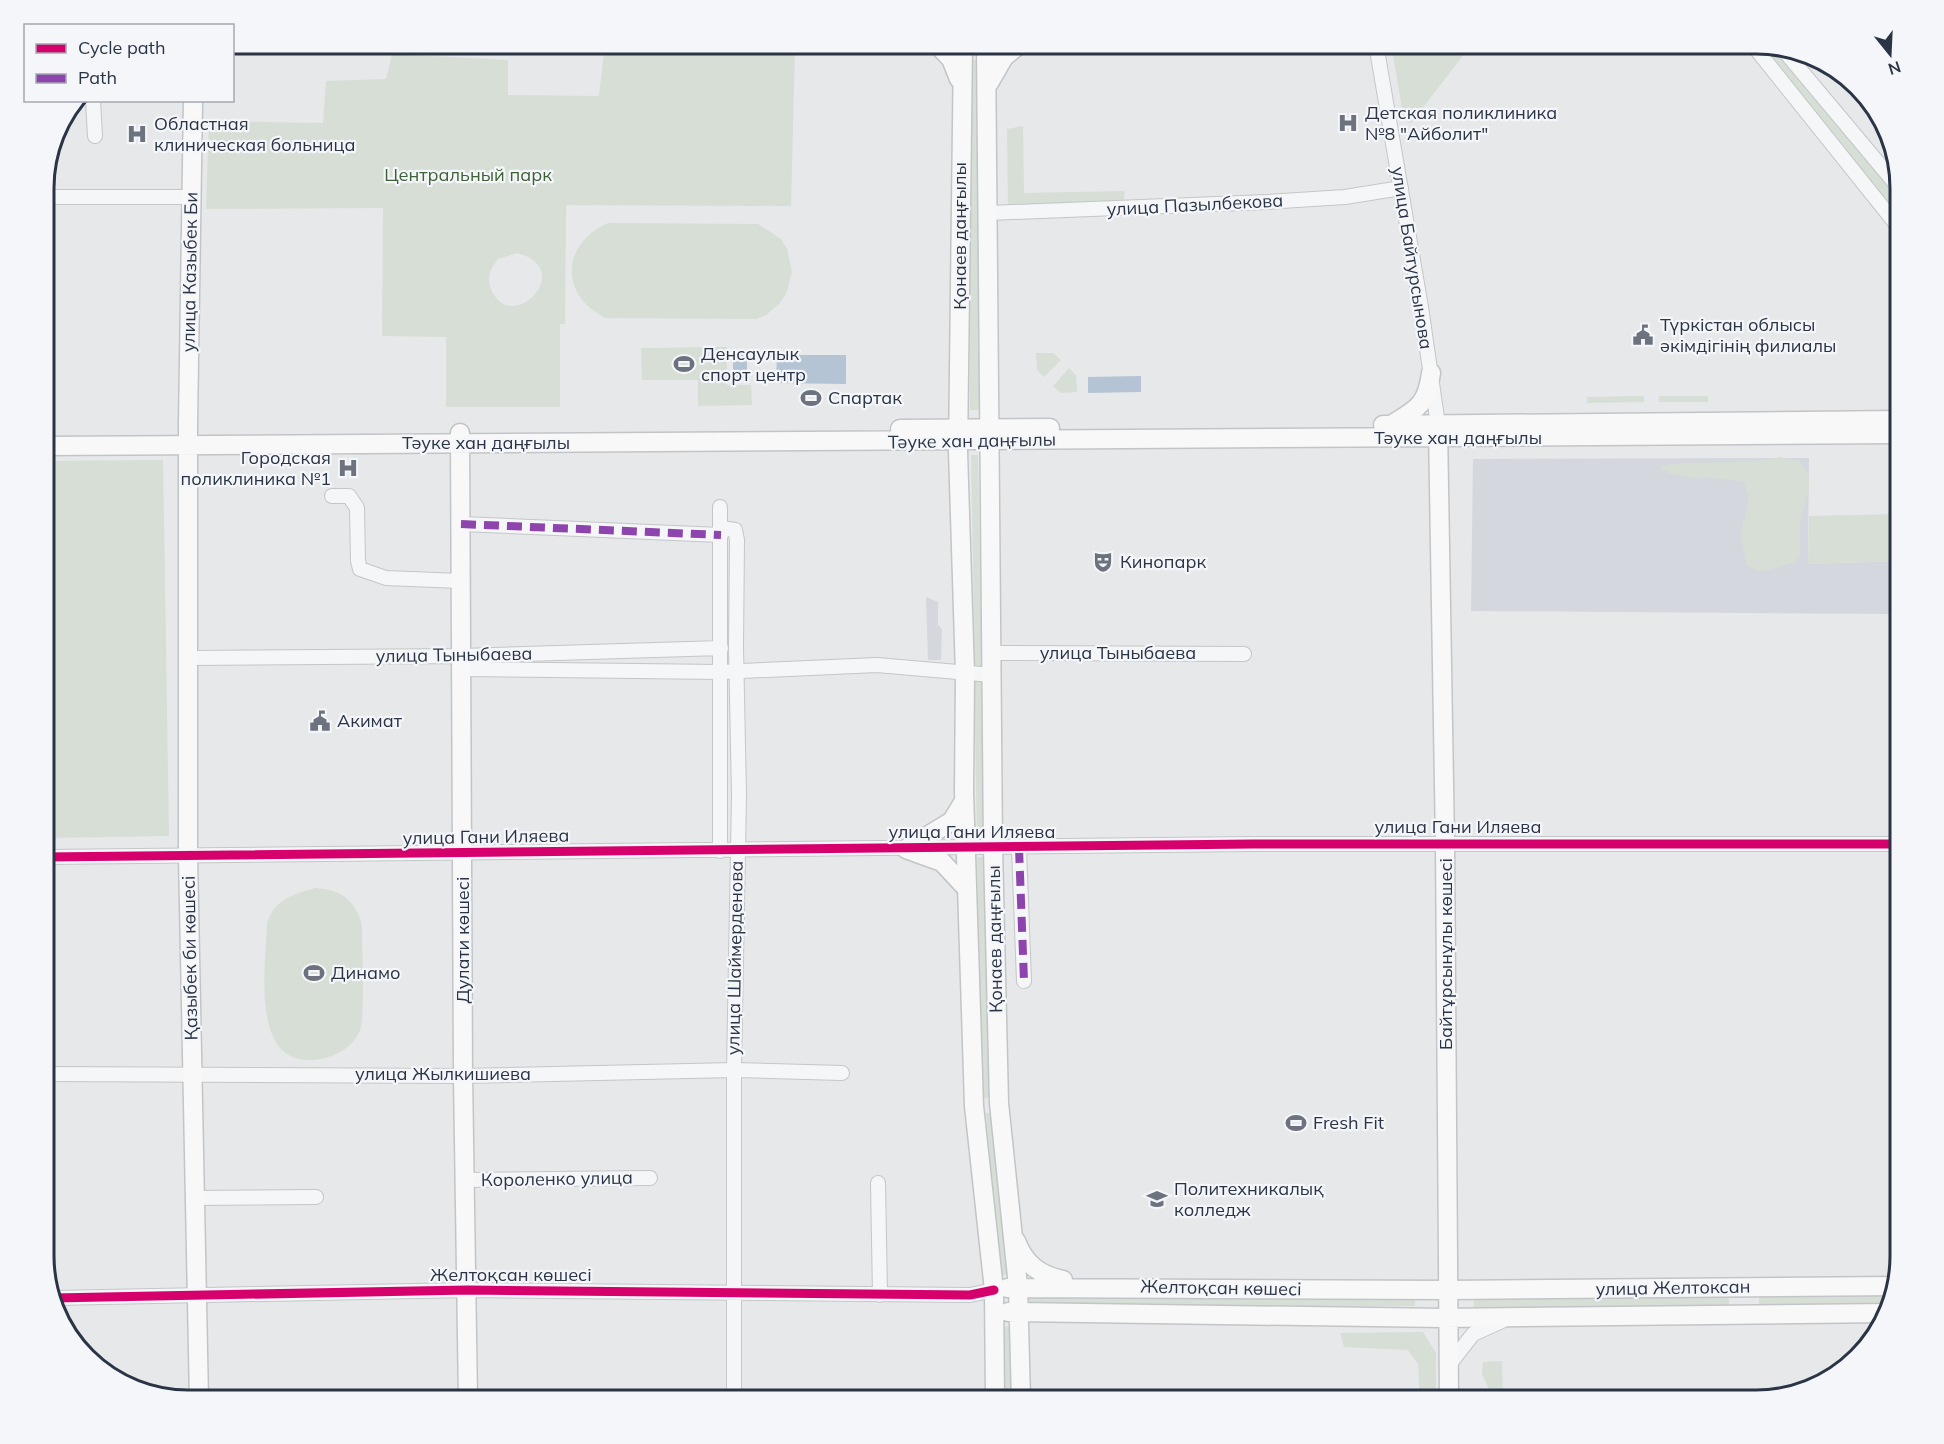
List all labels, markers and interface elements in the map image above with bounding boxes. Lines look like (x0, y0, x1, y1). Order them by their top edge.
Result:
legend (24, 24, 234, 102)
north arrow (1860, 24, 1920, 84)
text: Cycle path (78, 36, 165, 59)
text: N (1886, 57, 1903, 80)
text: Path (78, 66, 117, 89)
place label: Детская поликлиника №8 "Айболит" (1365, 101, 1557, 145)
hospital icon: Детская поликлиника №8 "Айболит" (1336, 111, 1360, 135)
place label: Областная клиническая больница (154, 112, 356, 156)
hospital icon: Областная клиническая больница (125, 122, 149, 146)
street label: Қонаев даңғылы (948, 162, 971, 310)
park label: Центральный парк (384, 163, 552, 186)
street label: улица Байтурсынова (1387, 165, 1438, 351)
street label: улица Пазылбекова (1106, 188, 1284, 221)
street label: улица Казыбек Би (177, 192, 202, 352)
place label: Түркістан облысы әкімдігінің филиалы (1660, 313, 1836, 357)
public building icon: Түркістан облысы әкімдігінің филиалы (1631, 323, 1655, 347)
place label: Денсаулык спорт центр (701, 342, 806, 386)
sports icon: Денсаулык спорт центр (672, 352, 696, 376)
sports icon: Спартак (799, 386, 823, 410)
place label: Спартак (828, 386, 902, 409)
street label: Тәуке хан даңғылы (1374, 426, 1542, 449)
street label: Тәуке хан даңғылы (888, 428, 1056, 453)
street label: Тәуке хан даңғылы (402, 431, 570, 454)
place label: Городская поликлиника №1 (181, 446, 331, 490)
hospital icon: Городская поликлиника №1 (336, 456, 360, 480)
theatre icon: Кинопарк (1091, 550, 1115, 574)
place label: Кинопарк (1120, 550, 1206, 573)
street label: улица Тыныбаева (1040, 641, 1196, 664)
street label: улица Тыныбаева (375, 642, 533, 667)
public building icon: Акимат (308, 709, 332, 733)
place label: Акимат (337, 709, 403, 732)
street label: улица Гани Иляева (1375, 815, 1541, 838)
street label: улица Гани Иляева (889, 820, 1055, 843)
street label: улица Гани Иляева (402, 824, 570, 849)
street label: Байтұрсынұлы көшесі (1434, 858, 1457, 1050)
street label: улица Шаймерденова (721, 861, 748, 1055)
street label: Қонаев даңғылы (982, 865, 1007, 1013)
street label: Қазыбек би көшесі (177, 875, 202, 1041)
street label: Дулати көшесі (451, 877, 474, 1003)
sports icon: Динамо (302, 961, 326, 985)
place label: Динамо (331, 961, 400, 984)
street label: улица Жылкишиева (355, 1062, 531, 1085)
sports icon: Fresh Fit (1284, 1111, 1308, 1135)
place label: Fresh Fit (1313, 1111, 1384, 1134)
street label: Короленко улица (481, 1166, 633, 1191)
place label: Политехникалық колледж (1174, 1177, 1324, 1221)
school or university icon: Политехникалық колледж (1145, 1187, 1169, 1211)
street label: Желтоқсан көшесі (430, 1263, 592, 1286)
street label: Желтоқсан көшесі (1140, 1275, 1302, 1300)
street label: улица Желтоксан (1595, 1275, 1751, 1300)

